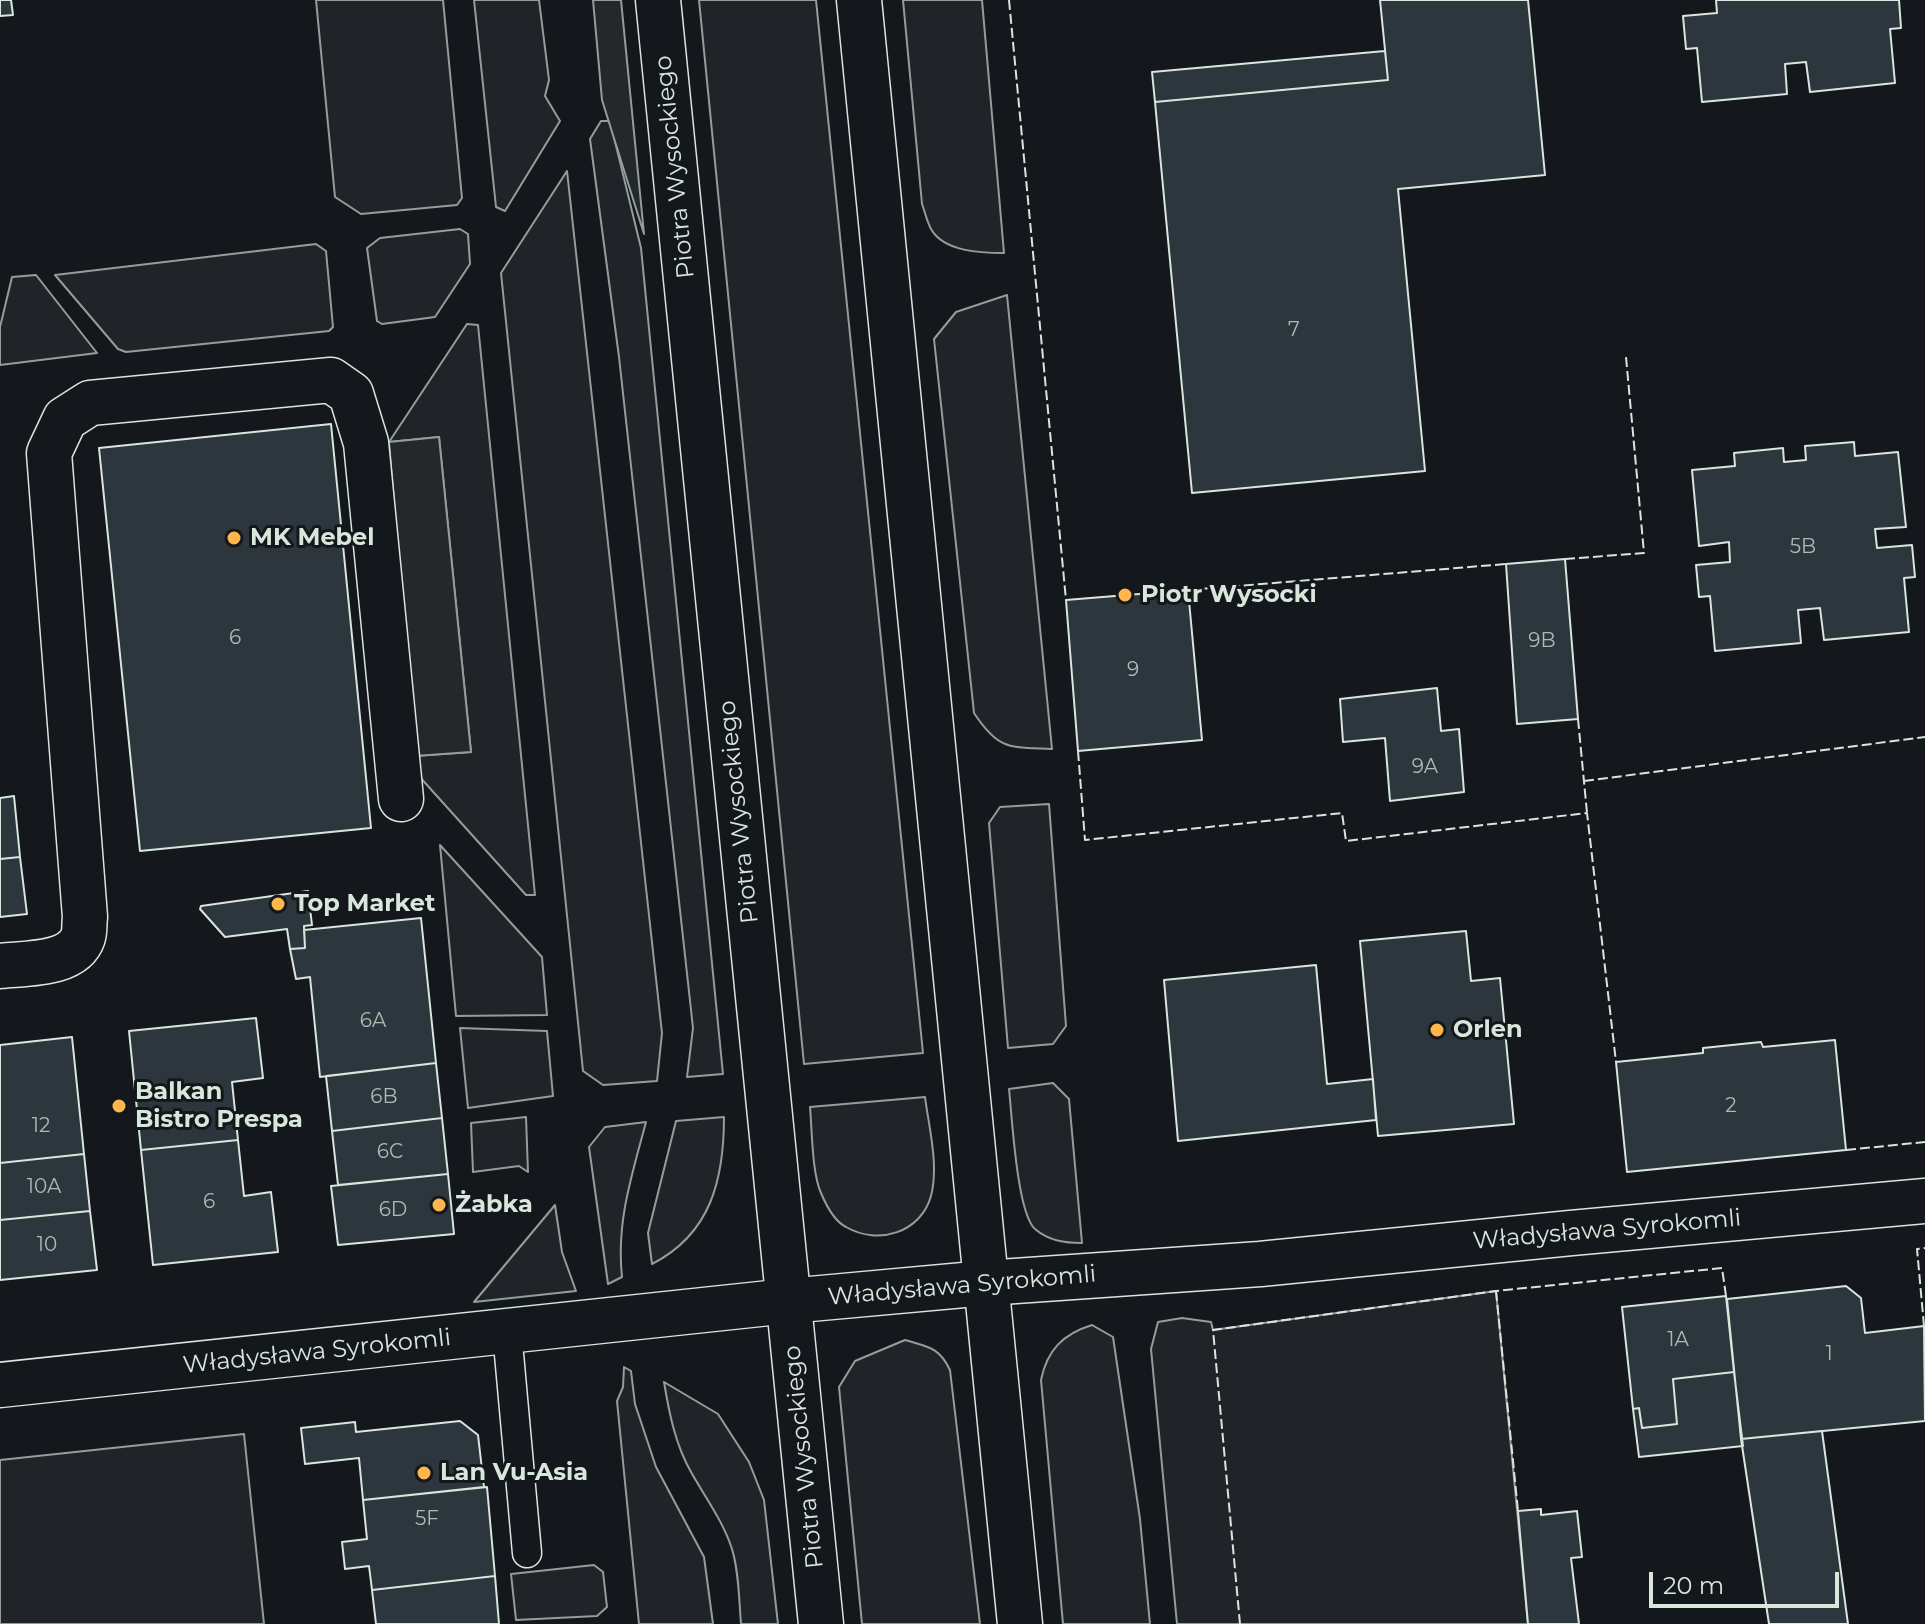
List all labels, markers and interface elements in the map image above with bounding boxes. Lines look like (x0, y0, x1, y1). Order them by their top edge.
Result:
street label: Piotra Wysockiego (649, 54, 701, 280)
house number: 7 (1288, 318, 1300, 342)
place label: MK Mebel (250, 524, 374, 552)
marker: MK Mebel (225, 529, 243, 547)
house number: 5B (1790, 535, 1816, 559)
place label: Piotr Wysocki (1141, 581, 1317, 609)
marker: Piotr Wysocki (1116, 586, 1134, 604)
house number: 6 (229, 626, 241, 650)
house number: 9B (1528, 629, 1556, 653)
house number: 9 (1127, 658, 1139, 682)
street label: Piotra Wysockiego (713, 699, 765, 925)
house number: 9A (1412, 755, 1438, 779)
place label: Top Market (294, 890, 435, 918)
marker: Top Market (269, 895, 287, 913)
house number: 6A (360, 1009, 386, 1033)
place label: Orlen (1453, 1016, 1522, 1044)
marker: Orlen (1428, 1021, 1446, 1039)
place label: Balkan Bistro Prespa (135, 1078, 303, 1134)
house number: 6B (370, 1085, 398, 1109)
house number: 2 (1725, 1094, 1737, 1118)
marker: Balkan Bistro Prespa (110, 1097, 128, 1115)
house number: 12 (32, 1114, 50, 1138)
house number: 6C (377, 1140, 403, 1164)
house number: 10A (27, 1175, 61, 1199)
house number: 6 (203, 1190, 215, 1214)
place label: Żabka (455, 1191, 533, 1219)
marker: Żabka (430, 1196, 448, 1214)
house number: 6D (379, 1198, 407, 1222)
street label: Władysława Syrokomli (1472, 1204, 1742, 1256)
house number: 10 (37, 1233, 57, 1257)
street label: Władysława Syrokomli (827, 1260, 1097, 1312)
street label: Władysława Syrokomli (182, 1324, 452, 1380)
house number: 1A (1667, 1328, 1689, 1352)
house number: 1 (1825, 1342, 1833, 1366)
street label: Piotra Wysockiego (778, 1344, 830, 1570)
place label: Lan Vu-Asia (440, 1459, 588, 1487)
marker: Lan Vu-Asia (415, 1464, 433, 1482)
house number: 5F (415, 1507, 439, 1531)
scale bar (1653, 1556, 1843, 1606)
text: 20 m (1663, 1571, 1724, 1600)

